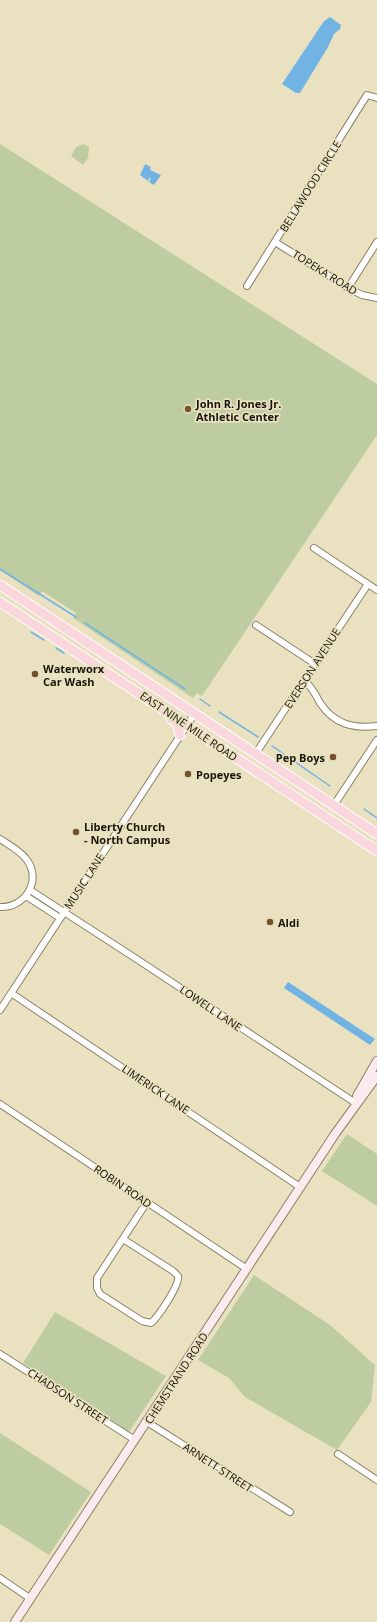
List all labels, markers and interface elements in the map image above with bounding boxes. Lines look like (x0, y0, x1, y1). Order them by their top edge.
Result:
street label: BELLAWOOD CIRCLE (276, 137, 344, 235)
street label: TOPEKA ROAD (290, 246, 360, 298)
place label: John R. Jones Jr. Athletic Center (195, 396, 281, 424)
marker: John R. Jones Jr. Athletic Center (183, 404, 193, 414)
street label: EVERSON AVENUE (280, 625, 344, 711)
place label: Waterworx Car Wash (43, 661, 105, 689)
marker: Waterworx Car Wash (30, 669, 40, 679)
street label: EAST NINE MILE ROAD (137, 688, 241, 764)
place label: Pep Boys (276, 750, 326, 765)
marker: Pep Boys (328, 752, 338, 762)
place label: Popeyes (196, 767, 242, 782)
marker: Popeyes (183, 769, 193, 779)
place label: Liberty Church - North Campus (84, 819, 171, 847)
marker: Liberty Church - North Campus (71, 827, 81, 837)
street label: MUSIC LANE (60, 850, 108, 912)
place label: Aldi (278, 915, 299, 930)
marker: Aldi (265, 917, 275, 927)
street label: LOWELL LANE (177, 982, 245, 1034)
street label: LIMERICK LANE (119, 1061, 193, 1117)
street label: ROBIN ROAD (91, 1161, 155, 1211)
street label: CHEMSTRAND ROAD (141, 1329, 211, 1427)
street label: CHADSON STREET (25, 1364, 111, 1428)
street label: ARNETT STREET (180, 1439, 256, 1495)

